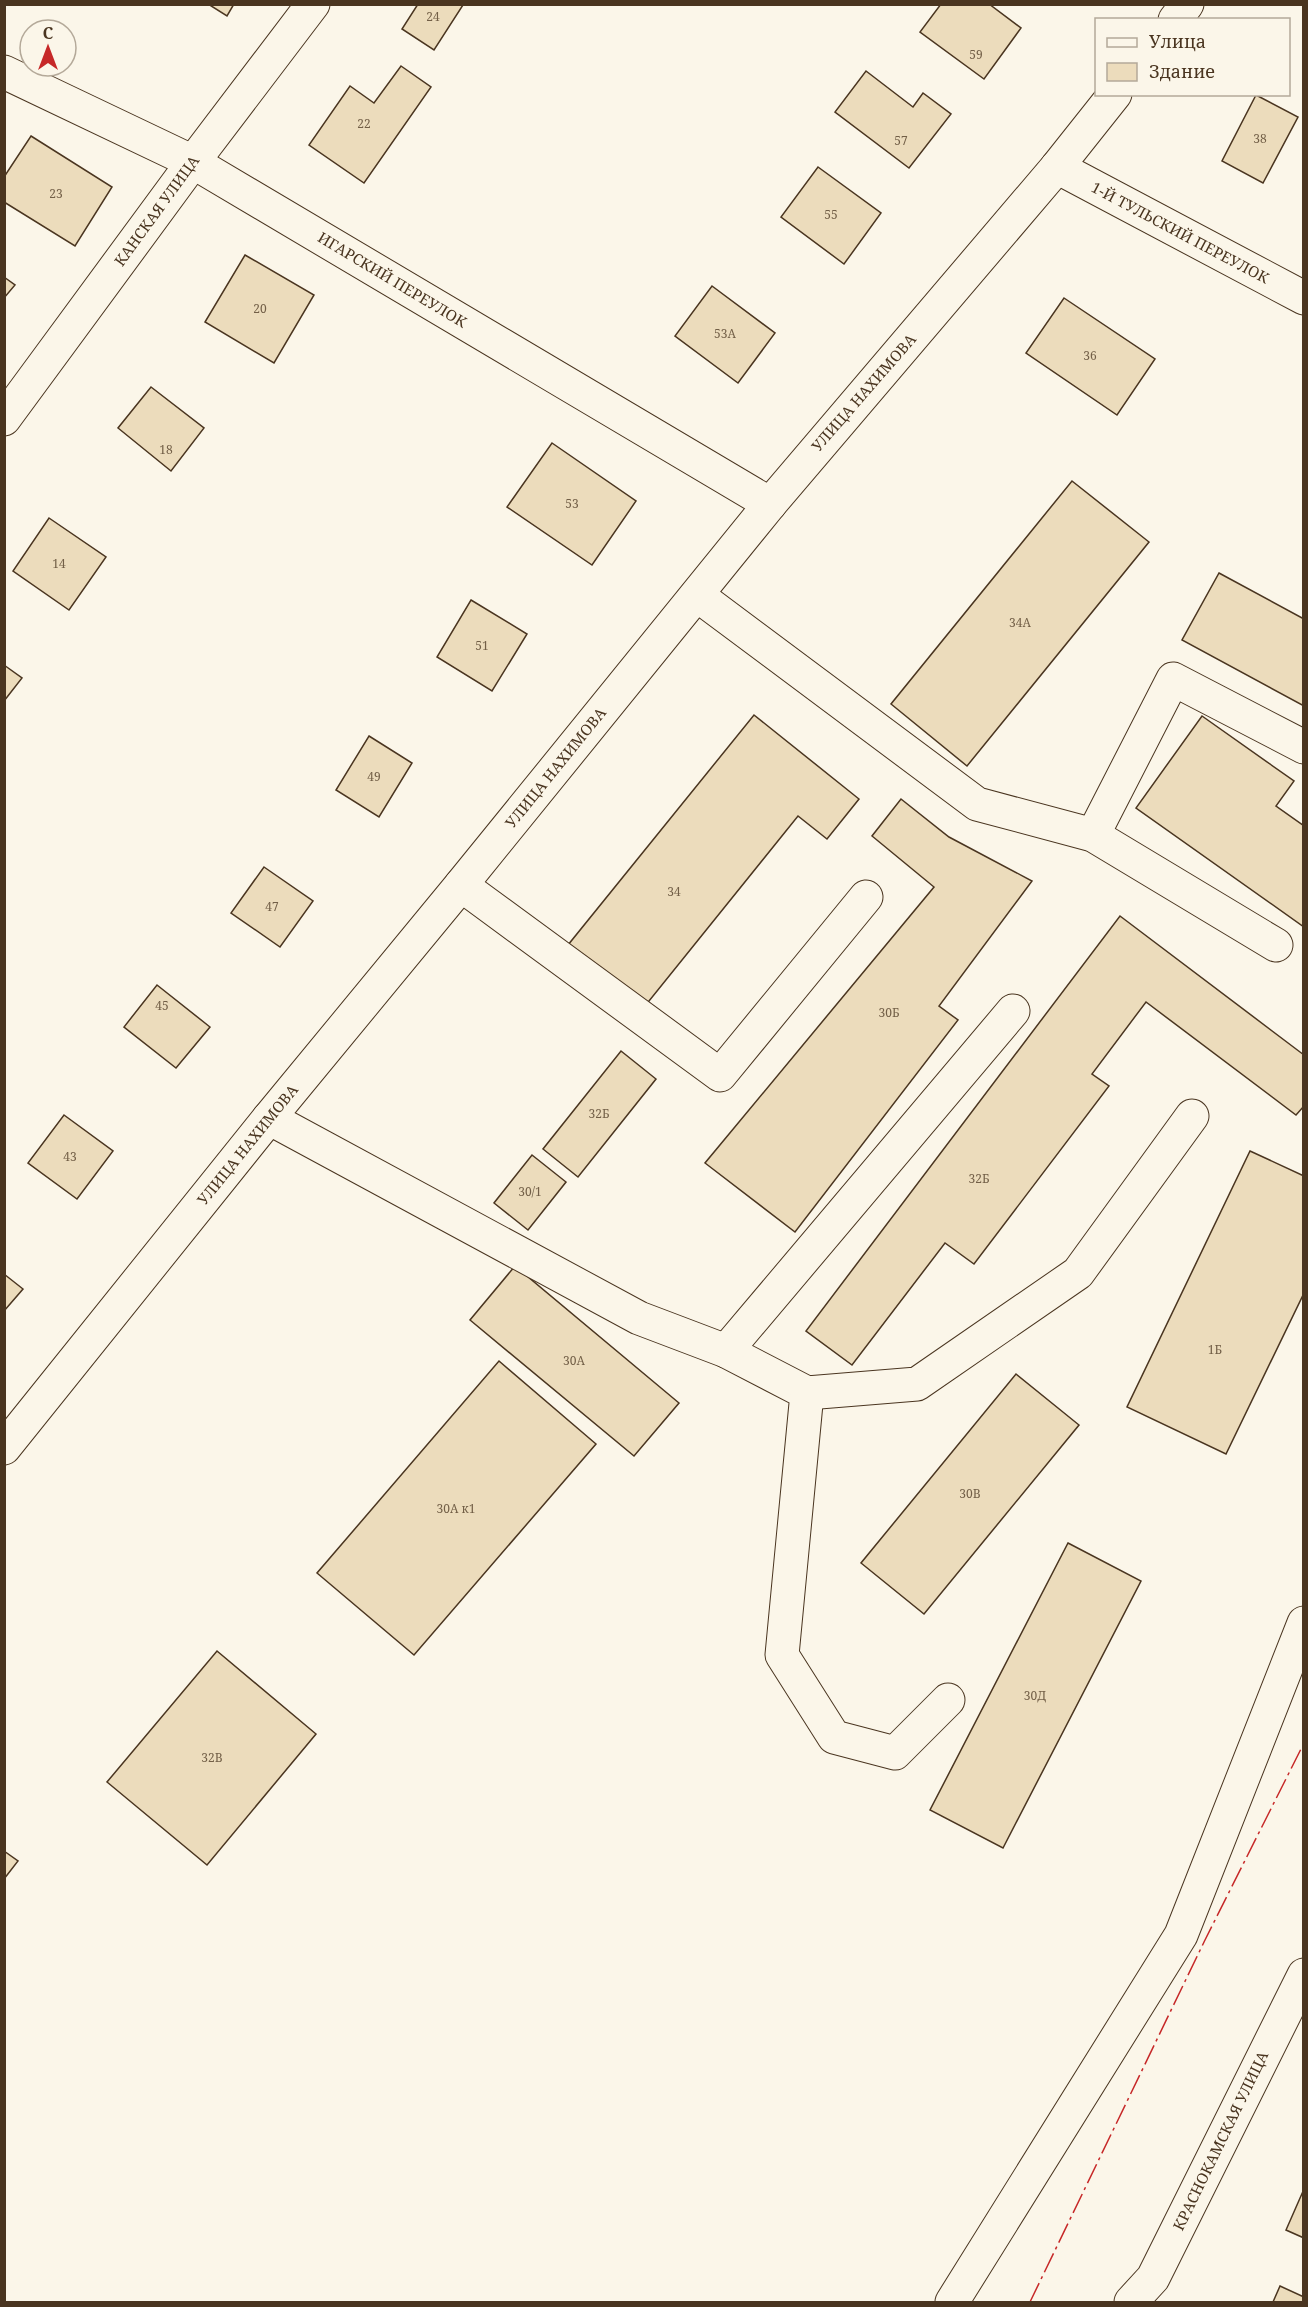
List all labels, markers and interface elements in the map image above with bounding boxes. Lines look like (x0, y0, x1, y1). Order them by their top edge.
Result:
house number: 24 (426, 8, 440, 25)
north arrow (18, 18, 78, 78)
legend (1095, 18, 1290, 96)
text: С (43, 22, 53, 44)
text: Улица (1149, 29, 1206, 53)
house number: 59 (969, 46, 983, 63)
text: Здание (1149, 59, 1215, 83)
house number: 22 (357, 115, 371, 132)
house number: 38 (1253, 130, 1267, 147)
house number: 57 (894, 132, 908, 149)
street label: КАНСКАЯ УЛИЦА (109, 151, 203, 270)
street label: 1-Й ТУЛЬСКИЙ ПЕРЕУЛОК (1088, 177, 1273, 288)
house number: 23 (49, 185, 63, 202)
house number: 55 (824, 206, 838, 223)
street label: ИГАРСКИЙ ПЕРЕУЛОК (314, 227, 471, 332)
house number: 20 (253, 300, 267, 317)
house number: 53А (714, 325, 736, 342)
street label: УЛИЦА НАХИМОВА (807, 329, 920, 455)
house number: 36 (1083, 347, 1097, 364)
house number: 18 (159, 441, 173, 458)
house number: 53 (565, 495, 579, 512)
house number: 14 (52, 555, 66, 572)
house number: 34А (1009, 614, 1031, 631)
house number: 51 (475, 637, 489, 654)
street label: УЛИЦА НАХИМОВА (500, 703, 610, 832)
house number: 49 (367, 768, 381, 785)
house number: 34 (667, 883, 681, 900)
house number: 47 (265, 898, 279, 915)
house number: 45 (155, 997, 169, 1014)
house number: 30Б (879, 1004, 899, 1021)
street label: УЛИЦА НАХИМОВА (192, 1080, 302, 1209)
house number: 32Б (589, 1105, 609, 1122)
house number: 43 (63, 1148, 77, 1165)
house number: 32Б (969, 1170, 989, 1187)
house number: 30/1 (518, 1183, 542, 1200)
house number: 1Б (1208, 1341, 1222, 1358)
house number: 30А (563, 1352, 585, 1369)
house number: 30В (959, 1485, 981, 1502)
house number: 30А к1 (437, 1500, 475, 1517)
house number: 30Д (1024, 1687, 1046, 1704)
house number: 32В (201, 1749, 223, 1766)
street label: КРАСНОКАМСКАЯ УЛИЦА (1168, 2047, 1273, 2234)

